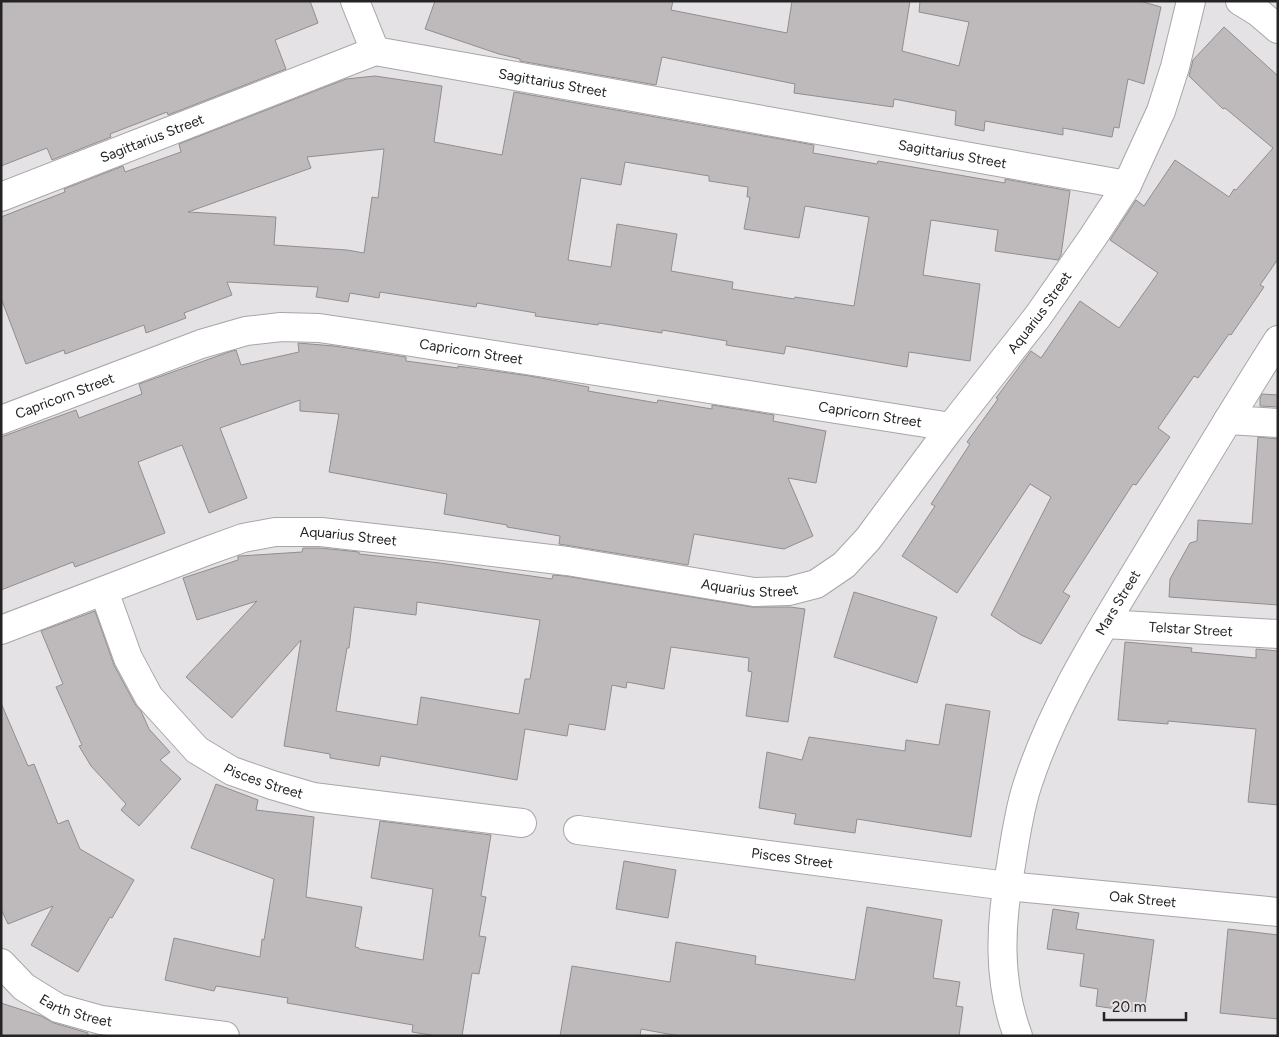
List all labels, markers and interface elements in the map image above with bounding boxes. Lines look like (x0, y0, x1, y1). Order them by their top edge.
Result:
street label: Sagittarius Street (497, 65, 608, 101)
street label: Sagittarius Street (98, 110, 206, 166)
street label: Sagittarius Street (897, 136, 1008, 172)
street label: Aquarius Street (1004, 268, 1075, 357)
street label: Capricorn Street (418, 335, 524, 368)
street label: Capricorn Street (13, 369, 116, 422)
street label: Capricorn Street (817, 398, 923, 431)
street label: Aquarius Street (300, 523, 398, 549)
street label: Mars Street (1092, 567, 1144, 638)
street label: Aquarius Street (700, 575, 800, 601)
street label: Telstar Street (1148, 618, 1233, 640)
street label: Pisces Street (221, 760, 305, 802)
street label: Pisces Street (750, 844, 834, 872)
street label: Oak Street (1108, 887, 1177, 911)
street label: Earth Street (36, 990, 113, 1030)
scale bar (1104, 990, 1186, 1022)
text: 20 m (1112, 998, 1146, 1016)

